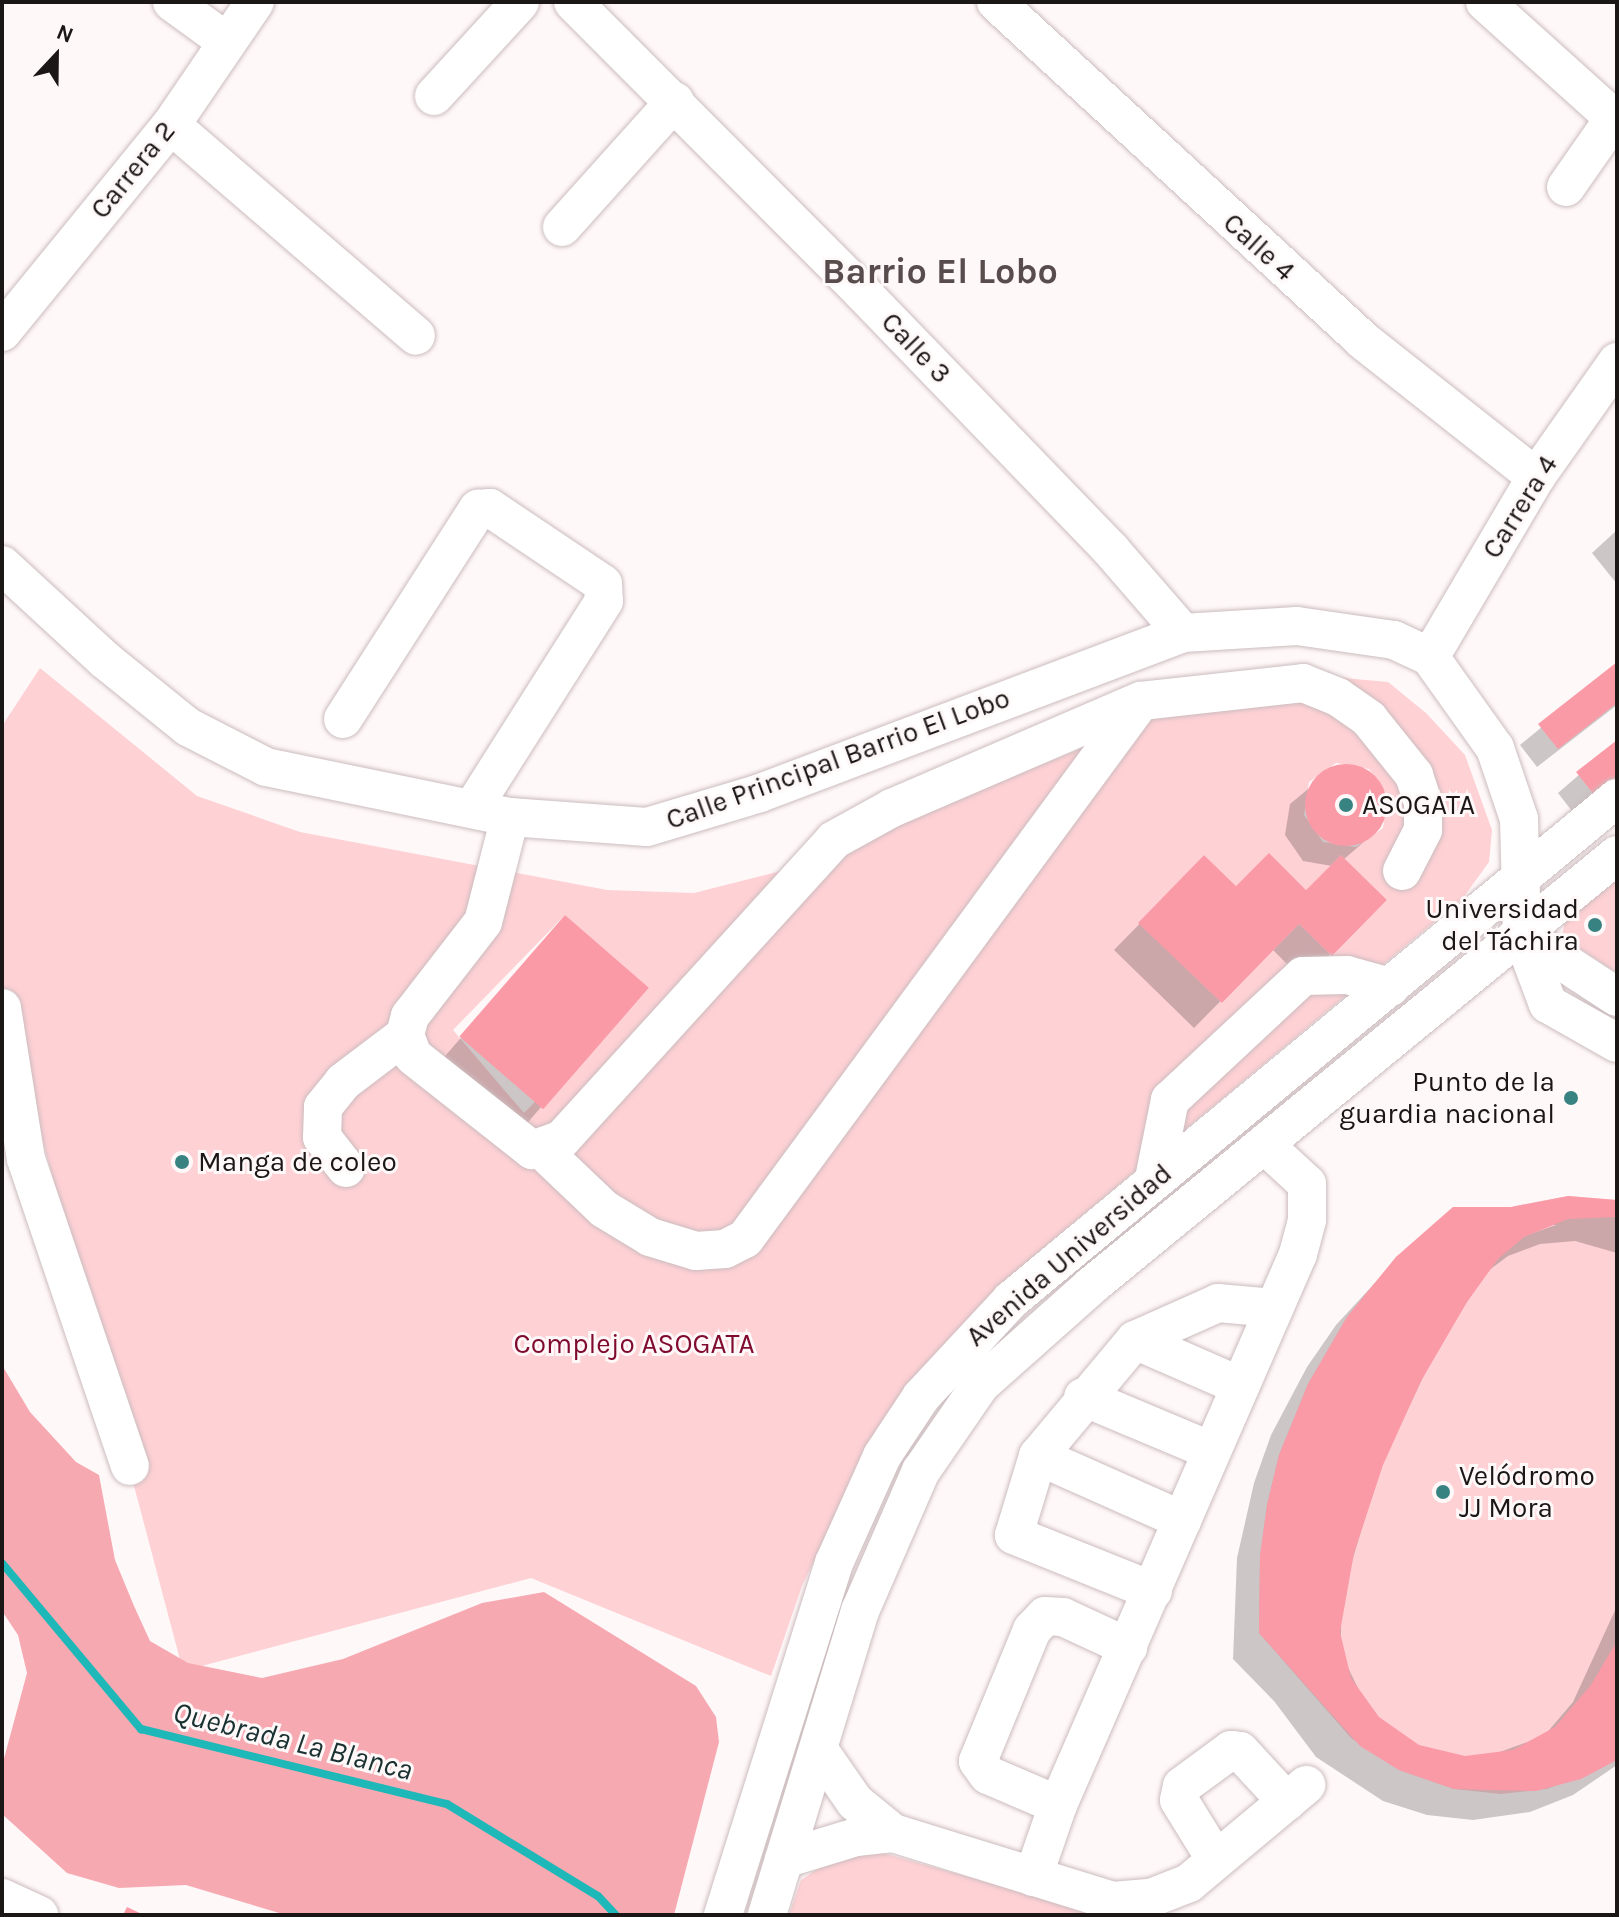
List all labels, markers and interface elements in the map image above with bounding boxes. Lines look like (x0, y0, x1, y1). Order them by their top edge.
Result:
north arrow (16, 16, 96, 96)
text: N (53, 19, 77, 49)
street label: Carrera 2 (84, 115, 182, 225)
street label: Calle 4 (1216, 206, 1302, 288)
district label: Barrio El Lobo (822, 250, 1058, 294)
street label: Calle 3 (874, 305, 958, 391)
street label: Carrera 4 (1475, 449, 1565, 565)
street label: Calle Principal Barrio El Lobo (662, 681, 1014, 837)
place label: ASOGATA (1362, 788, 1475, 822)
marker: ASOGATA (1337, 796, 1355, 814)
place label: Universidad del Táchira (1425, 892, 1579, 958)
marker: Universidad del Táchira (1586, 916, 1604, 934)
place label: Punto de la guardia nacional (1339, 1065, 1555, 1131)
marker: Punto de la guardia nacional (1562, 1089, 1580, 1107)
place label: Manga de coleo (198, 1145, 397, 1179)
marker: Manga de coleo (173, 1153, 191, 1171)
street label: Avenida Universidad (959, 1157, 1179, 1353)
park label: Complejo ASOGATA (514, 1327, 754, 1361)
place label: Velódromo JJ Mora (1459, 1459, 1595, 1525)
marker: Velódromo JJ Mora (1434, 1483, 1452, 1501)
water label: Quebrada La Blanca (170, 1694, 416, 1788)

